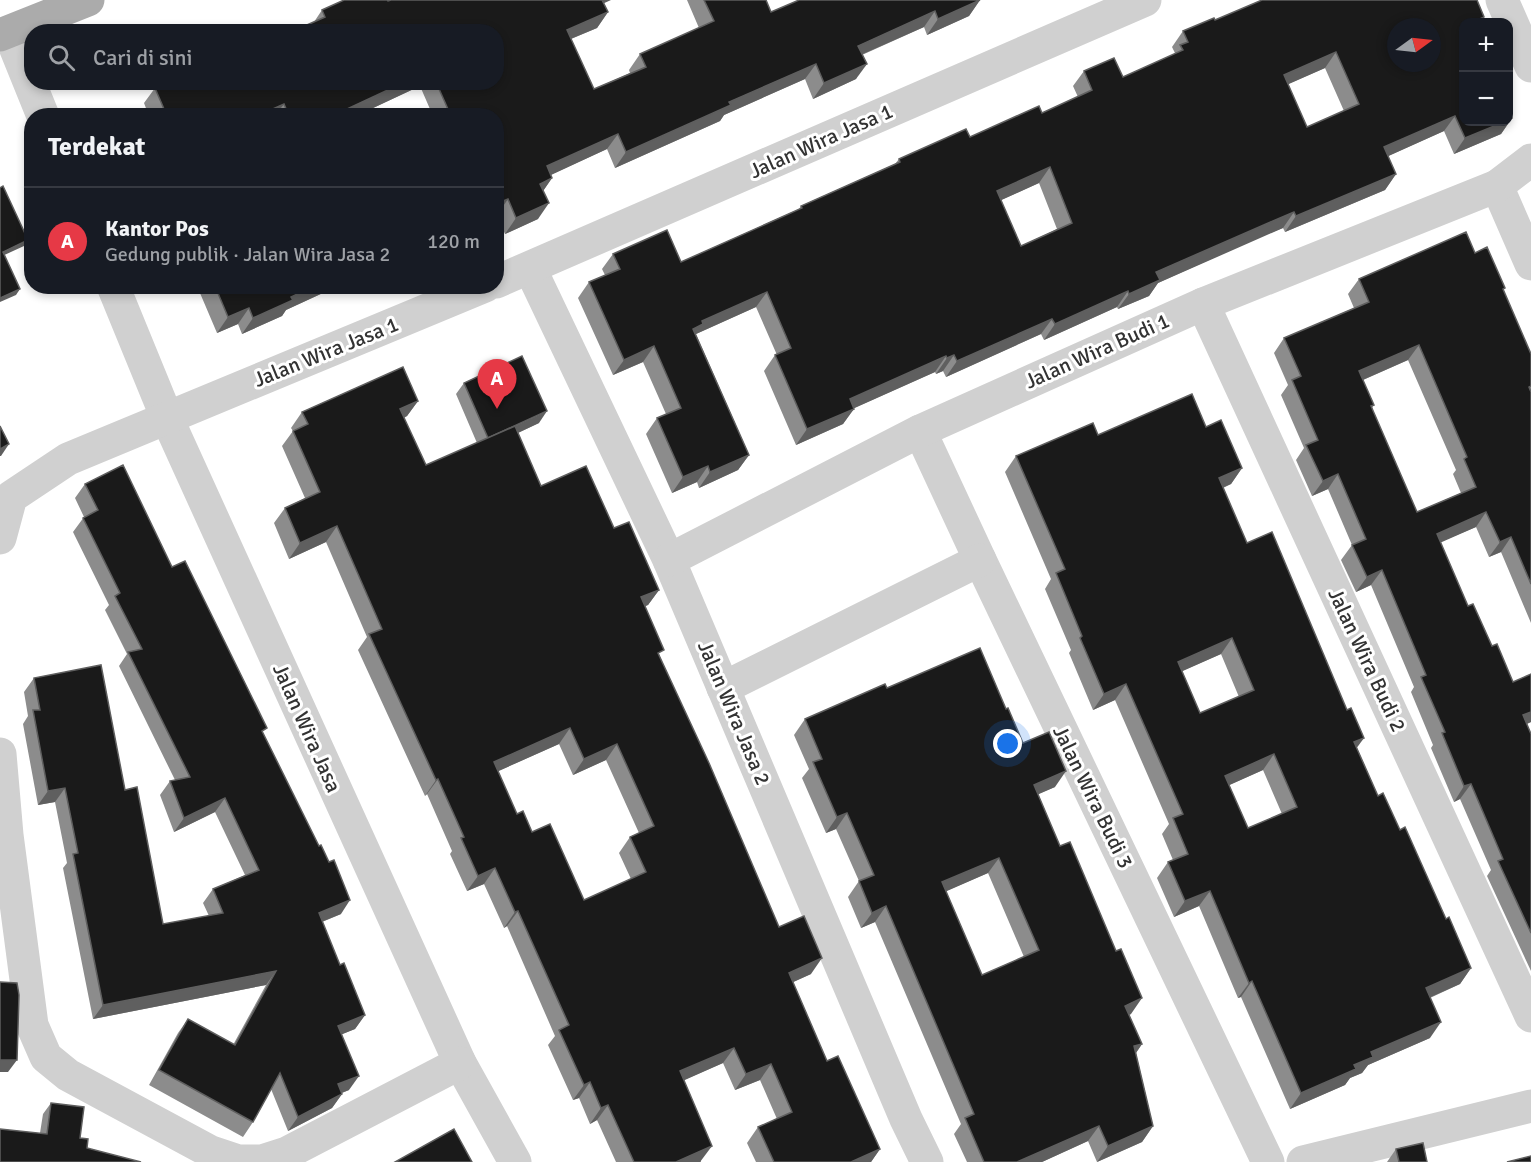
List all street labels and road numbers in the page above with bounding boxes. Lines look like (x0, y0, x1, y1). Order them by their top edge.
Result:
street label: Jalan Wira Jasa 1 (745, 98, 897, 184)
street label: Jalan Wira Budi 1 (1021, 307, 1173, 395)
street label: Jalan Wira Jasa 1 (250, 311, 402, 393)
street label: Jalan Wira Budi 2 (1322, 584, 1412, 736)
street label: Jalan Wira Jasa 2 (692, 637, 776, 789)
street label: Jalan Wira Jasa (267, 660, 347, 796)
street label: Jalan Wira Budi 3 (1047, 721, 1139, 873)

